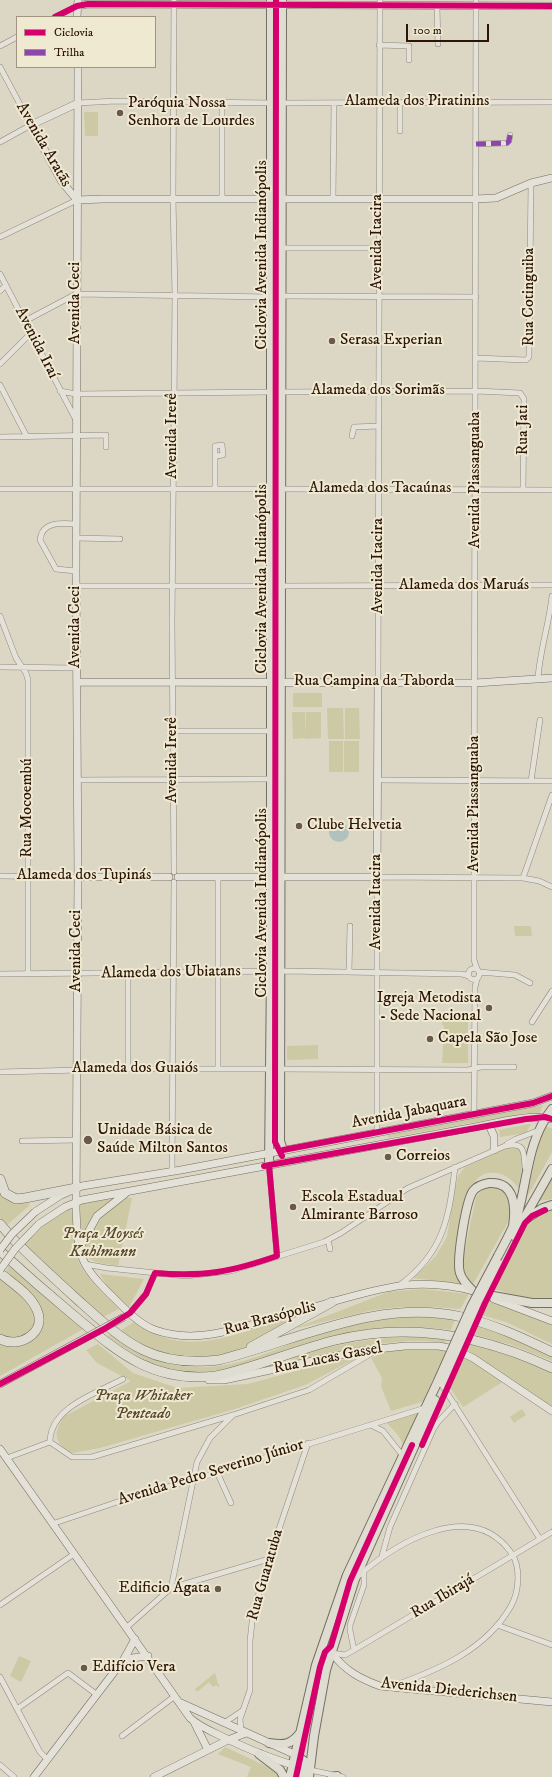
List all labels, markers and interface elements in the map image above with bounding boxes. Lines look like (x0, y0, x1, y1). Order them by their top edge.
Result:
legend (16, 16, 156, 68)
scale bar (408, 16, 491, 42)
text: 100 m (413, 23, 442, 38)
text: Ciclovia (54, 25, 93, 40)
text: Trilha (54, 45, 84, 60)
street label: Alameda dos Piratinins (345, 92, 489, 112)
place label: Paróquia Nossa Senhora de Lourdes (128, 94, 255, 132)
street label: Avenida Aratãs (11, 99, 75, 191)
marker: Paróquia Nossa Senhora de Lourdes (115, 108, 125, 118)
street label: Ciclovia Avenida Indianópolis (253, 160, 273, 350)
street label: Avenida Itacira (368, 194, 388, 290)
street label: Rua Cotinguiba (520, 248, 540, 346)
street label: Avenida Ceci (66, 262, 86, 344)
street label: Avenida Iraí (10, 304, 62, 382)
place label: Serasa Experian (340, 331, 442, 351)
marker: Serasa Experian (327, 336, 337, 346)
street label: Alameda dos Sorimãs (311, 381, 445, 401)
street label: Avenida Irerê (163, 393, 183, 479)
street label: Rua Jati (514, 405, 534, 455)
street label: Avenida Piassanguaba (466, 412, 486, 548)
street label: Alameda dos Tacaúnas (309, 479, 451, 499)
street label: Ciclovia Avenida Indianópolis (253, 484, 273, 674)
street label: Avenida Itacira (369, 518, 389, 614)
street label: Alameda dos Maruás (399, 576, 529, 596)
street label: Avenida Ceci (66, 586, 86, 668)
street label: Rua Campina da Taborda (294, 672, 454, 692)
street label: Avenida Irerê (163, 717, 183, 803)
street label: Avenida Piassanguaba (465, 736, 485, 872)
street label: Rua Mocoembú (18, 758, 38, 858)
street label: Ciclovia Avenida Indianópolis (253, 808, 273, 998)
place label: Clube Helvetia (307, 816, 402, 836)
marker: Clube Helvetia (294, 821, 304, 831)
street label: Avenida Itacira (367, 854, 387, 950)
street label: Alameda dos Tupinás (17, 866, 151, 886)
street label: Avenida Ceci (67, 910, 87, 992)
street label: Alameda dos Ubiatans (101, 962, 241, 984)
place label: Igreja Metodista - Sede Nacional (377, 989, 481, 1027)
marker: Igreja Metodista - Sede Nacional (484, 1003, 494, 1013)
place label: Capela São Jose (438, 1029, 537, 1049)
marker: Capela São Jose (425, 1034, 435, 1044)
street label: Alameda dos Guaiós (72, 1059, 198, 1079)
street label: Avenida Jabaquara (350, 1092, 468, 1134)
place label: Unidade Básica de Saúde Milton Santos (97, 1121, 228, 1159)
marker: Unidade Básica de Saúde Milton Santos (82, 1134, 94, 1146)
place label: Correios (396, 1147, 450, 1167)
marker: Correios (383, 1152, 393, 1162)
place label: Escola Estadual Almirante Barroso (301, 1188, 418, 1226)
marker: Escola Estadual Almirante Barroso (288, 1202, 298, 1212)
park label: Praça Moysés Kuhlmann (62, 1225, 144, 1263)
street label: Rua Brasópolis (222, 1297, 318, 1341)
street label: Rua Lucas Gassel (272, 1339, 384, 1379)
park label: Praça Whitaker Penteado (94, 1387, 192, 1425)
street label: Avenida Pedro Severino Júnior (116, 1436, 306, 1510)
street label: Rua Guaratuba (244, 1527, 288, 1623)
street label: Rua Ibirajá (408, 1571, 478, 1623)
place label: Edificio Ágata (119, 1579, 210, 1599)
marker: Edificio Ágata (213, 1584, 223, 1594)
place label: Edifício Vera (92, 1658, 176, 1678)
marker: Edifício Vera (79, 1663, 89, 1673)
street label: Avenida Diederichsen (380, 1674, 518, 1708)

